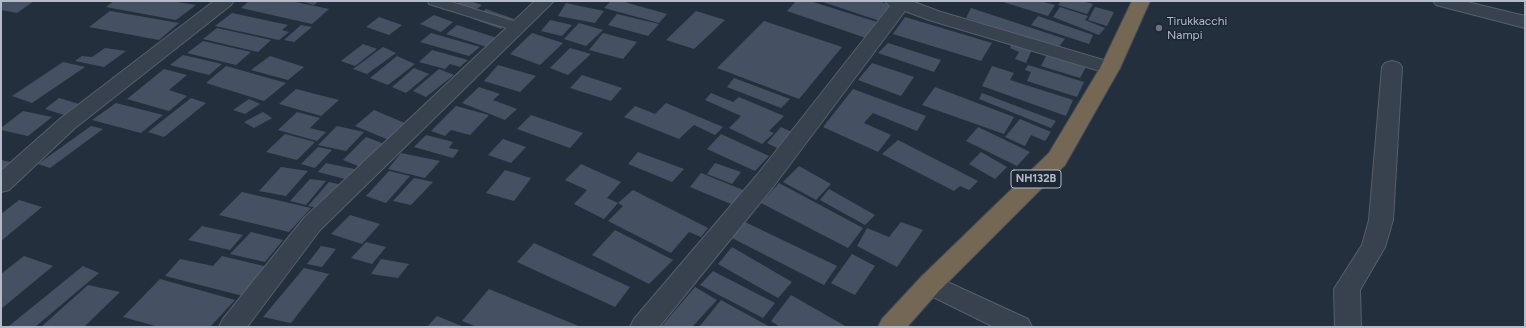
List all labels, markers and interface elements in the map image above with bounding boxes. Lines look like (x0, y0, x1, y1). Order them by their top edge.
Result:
place label: Tirukkacchi Nampi (1167, 14, 1227, 42)
marker: Tirukkacchi Nampi (1154, 23, 1164, 33)
road number: NH132B (1011, 170, 1061, 188)

